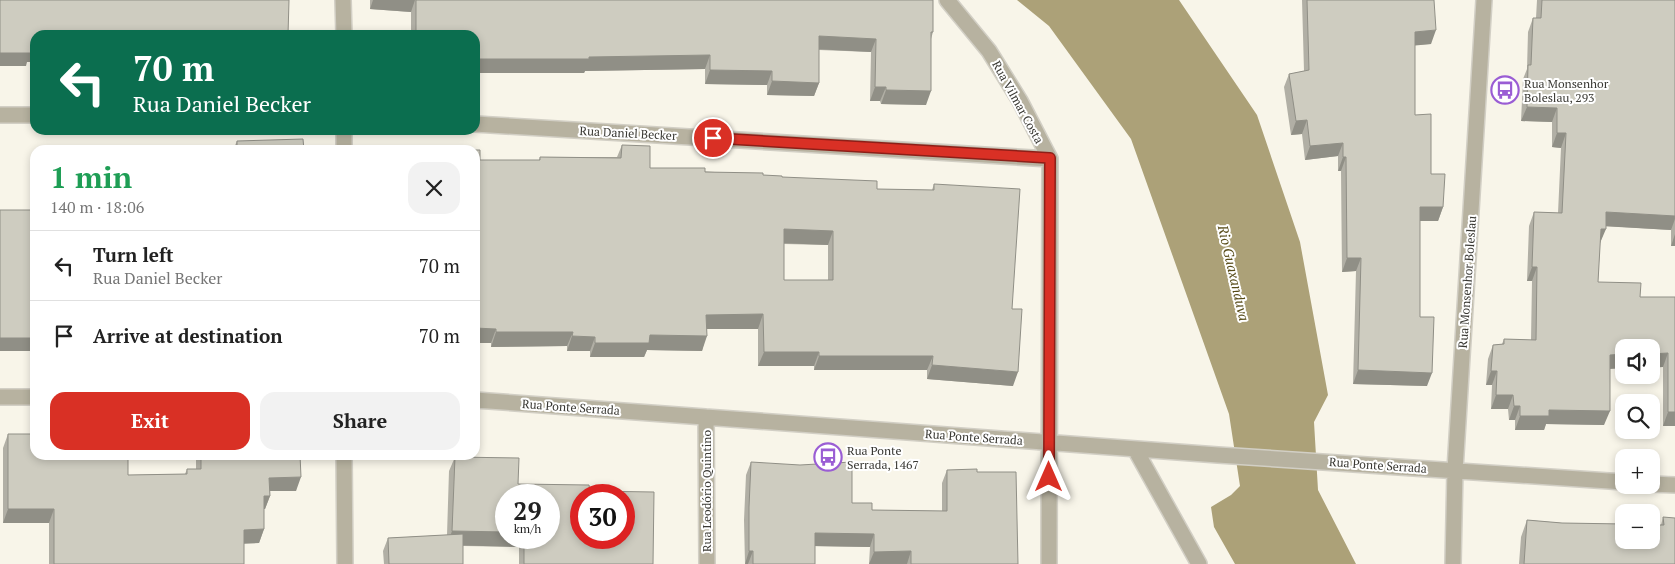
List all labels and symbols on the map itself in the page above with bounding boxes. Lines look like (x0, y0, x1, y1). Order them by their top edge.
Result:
street label: Rua Vilmar Costa (989, 58, 1047, 146)
bus stop icon: Rua Monsenhor Boleslau, 293 (1490, 75, 1520, 105)
place label: Rua Monsenhor Boleslau, 293 (1524, 76, 1609, 105)
pin (692, 117, 734, 159)
street label: Rua Daniel Becker (579, 123, 677, 143)
street label: Rua Monsenhor Boleslau (1455, 215, 1479, 349)
water label: Rio Guaxanduva (1214, 222, 1254, 323)
street label: Rua Ponte Serrada (522, 396, 620, 418)
street label: Rua Ponte Serrada (925, 426, 1023, 448)
street label: Rua Leodório Quintino (699, 430, 714, 552)
bus stop icon: Rua Ponte Serrada, 1467 (813, 442, 843, 472)
place label: Rua Ponte Serrada, 1467 (847, 443, 919, 472)
position arrow (1022, 450, 1074, 502)
street label: Rua Ponte Serrada (1329, 454, 1427, 476)
speed limit sign: 30 (570, 484, 635, 549)

